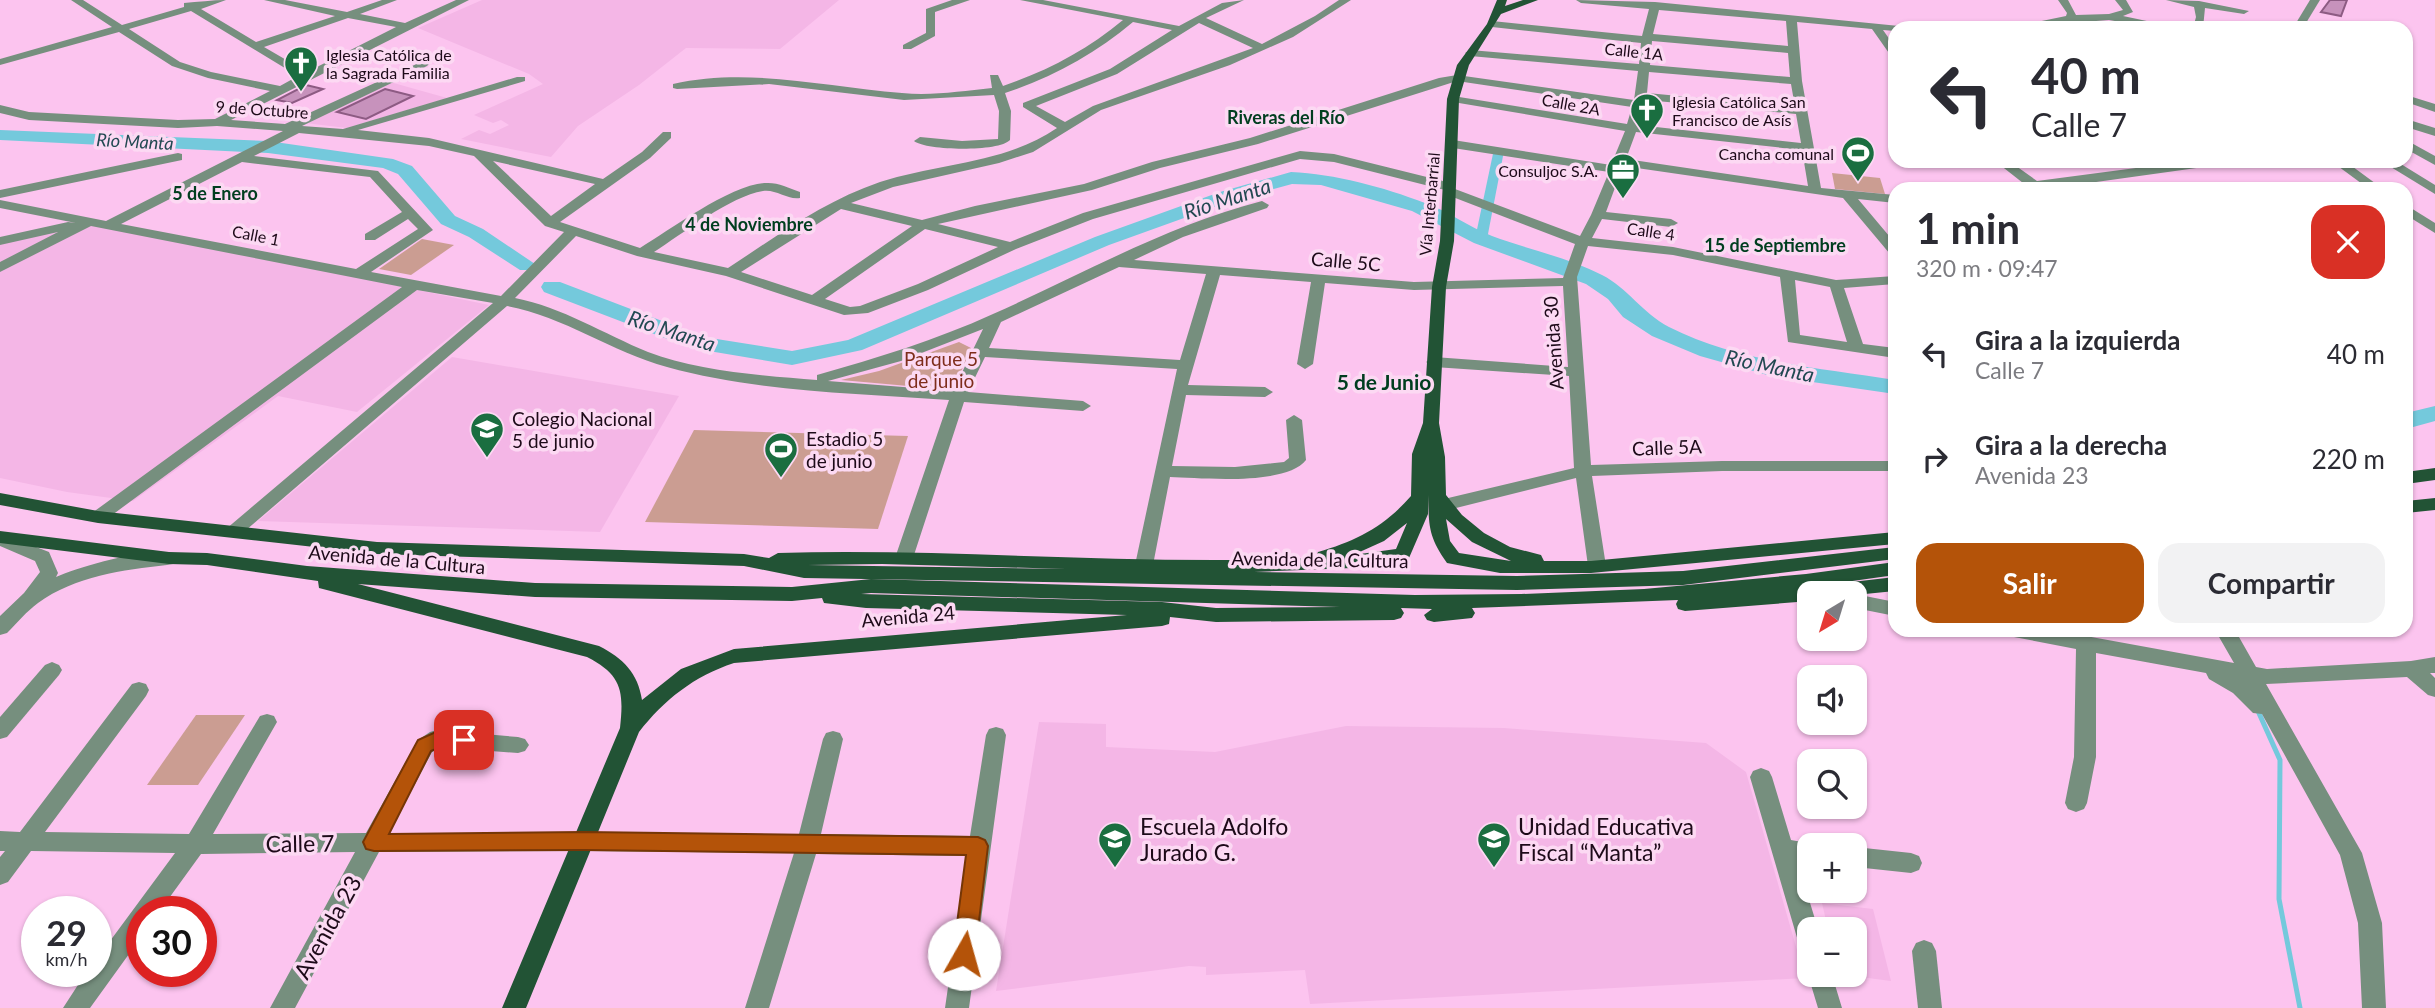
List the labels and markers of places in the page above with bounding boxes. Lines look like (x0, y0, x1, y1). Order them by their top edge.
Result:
church icon: Iglesia Católica de la Sagrada Familia (282, 44, 320, 93)
place label: Iglesia Católica de la Sagrada Familia (326, 45, 452, 82)
church icon: Iglesia Católica San Francisco de Asís (1628, 91, 1666, 140)
place label: Iglesia Católica San Francisco de Asís (1672, 92, 1806, 129)
sports icon: Cancha comunal (1839, 134, 1877, 183)
place label: Cancha comunal (1719, 144, 1834, 163)
office icon: Consuljoc S.A. (1604, 151, 1642, 200)
place label: Consuljoc S.A. (1498, 161, 1598, 180)
place label: Colegio Nacional 5 de junio (512, 407, 652, 452)
school or university icon: Colegio Nacional 5 de junio (468, 410, 506, 459)
place label: Estadio 5 de junio (806, 427, 883, 472)
sports icon: Estadio 5 de junio (762, 430, 800, 479)
pin (434, 710, 494, 770)
place label: Escuela Adolfo Jurado G. (1140, 812, 1288, 866)
place label: Unidad Educativa Fiscal “Manta” (1518, 812, 1694, 866)
school or university icon: Escuela Adolfo Jurado G. (1096, 820, 1134, 869)
school or university icon: Unidad Educativa Fiscal “Manta” (1475, 820, 1513, 869)

